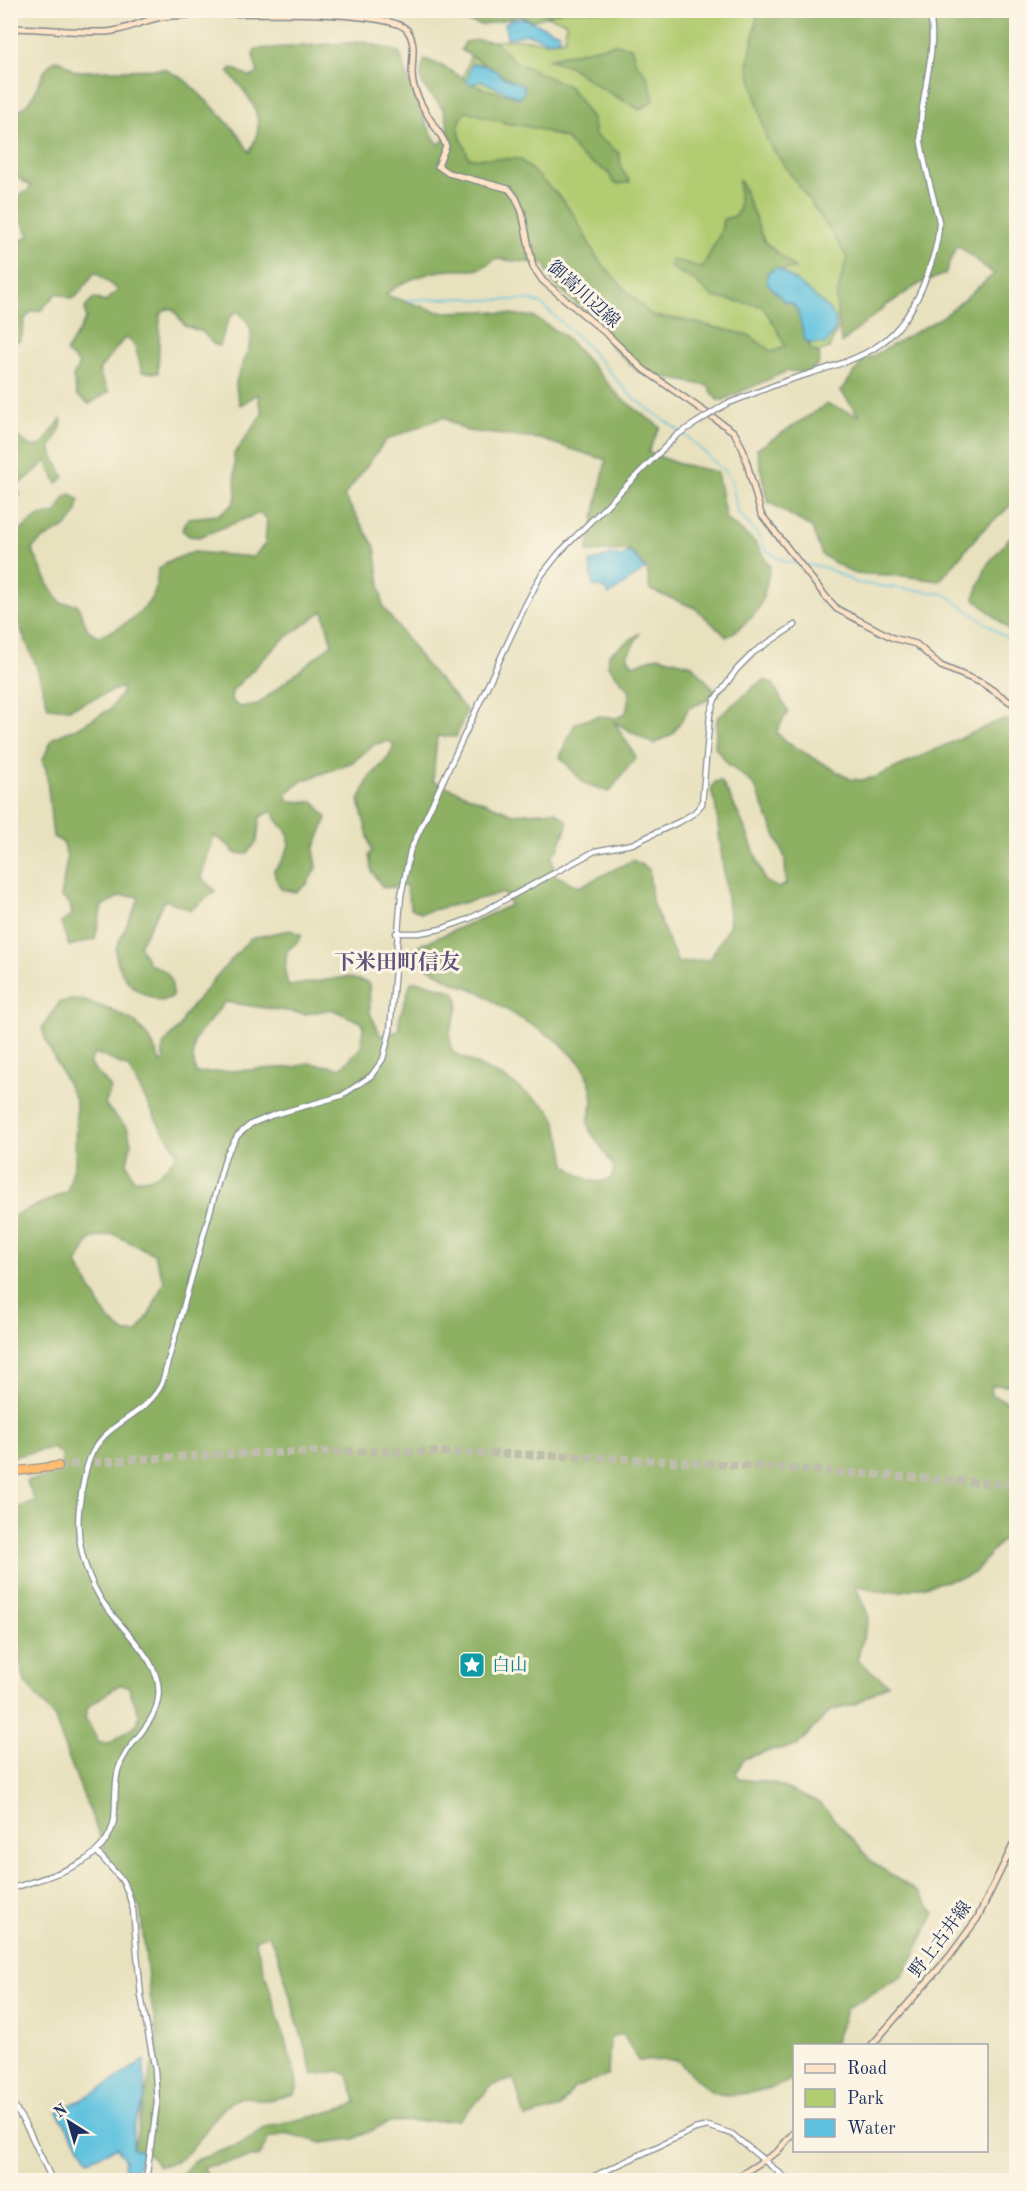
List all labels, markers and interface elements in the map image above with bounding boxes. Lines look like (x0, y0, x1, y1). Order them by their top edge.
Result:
street label: 御嵩川辺線 (544, 256, 624, 332)
district label: 下米田町信友 (334, 950, 460, 974)
place icon: 白山 (457, 1650, 487, 1680)
place label: 白山 (492, 1655, 528, 1675)
street label: 野上古井線 (905, 1897, 975, 1981)
legend (793, 2044, 988, 2152)
text: Road (847, 2060, 887, 2078)
text: Park (847, 2090, 884, 2108)
north arrow (39, 2092, 99, 2152)
text: N (51, 2101, 71, 2122)
text: Water (847, 2120, 896, 2138)

